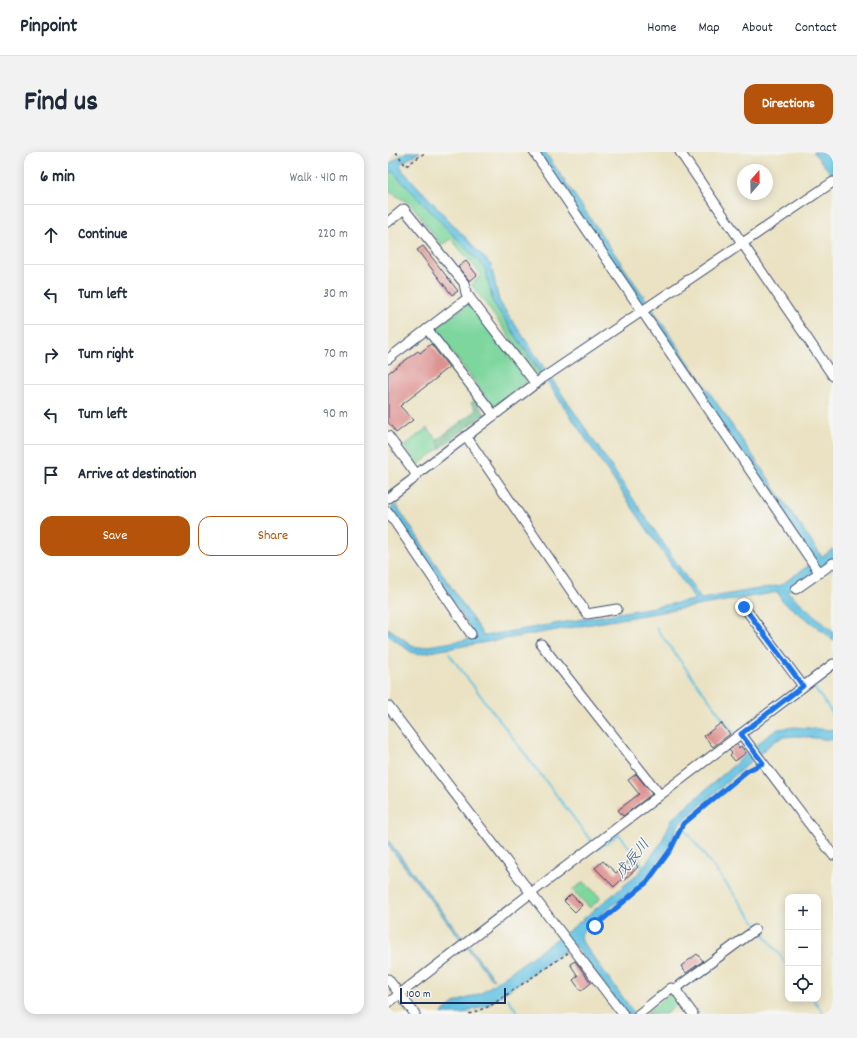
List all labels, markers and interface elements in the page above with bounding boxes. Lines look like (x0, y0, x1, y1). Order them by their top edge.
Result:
text: Pinpoint (20, 14, 77, 41)
text: Home (647, 18, 676, 38)
text: Map (698, 18, 720, 38)
text: About (742, 18, 773, 38)
text: Contact (795, 18, 837, 38)
text: Find us (24, 84, 98, 124)
button: Directions (744, 84, 833, 124)
north arrow (737, 164, 773, 200)
text: 6 min (40, 166, 75, 190)
text: Walk · 410 m (290, 169, 348, 188)
icon: ahead (40, 224, 62, 246)
text: Continue (78, 224, 127, 246)
text: 220 m (318, 225, 348, 244)
icon: left (40, 284, 62, 306)
text: Turn left (78, 284, 127, 306)
text: 30 m (323, 285, 348, 304)
icon: right (40, 344, 62, 366)
text: Turn right (78, 344, 134, 366)
text: 70 m (324, 345, 348, 364)
icon: left (40, 404, 62, 426)
text: Turn left (78, 404, 127, 426)
text: 90 m (323, 405, 348, 424)
icon: arrive (40, 464, 62, 486)
text: Arrive at destination (78, 464, 196, 486)
button: Save (40, 516, 190, 556)
button: Share (198, 516, 348, 556)
route end (735, 598, 753, 616)
water label: 戊辰川 (611, 835, 656, 884)
map controls (785, 894, 821, 1002)
button: + (785, 894, 821, 930)
route start (586, 917, 604, 935)
button: − (785, 930, 821, 966)
button: locate (785, 966, 821, 1002)
scale bar (400, 986, 506, 1005)
text: 100 m (406, 987, 430, 1003)

